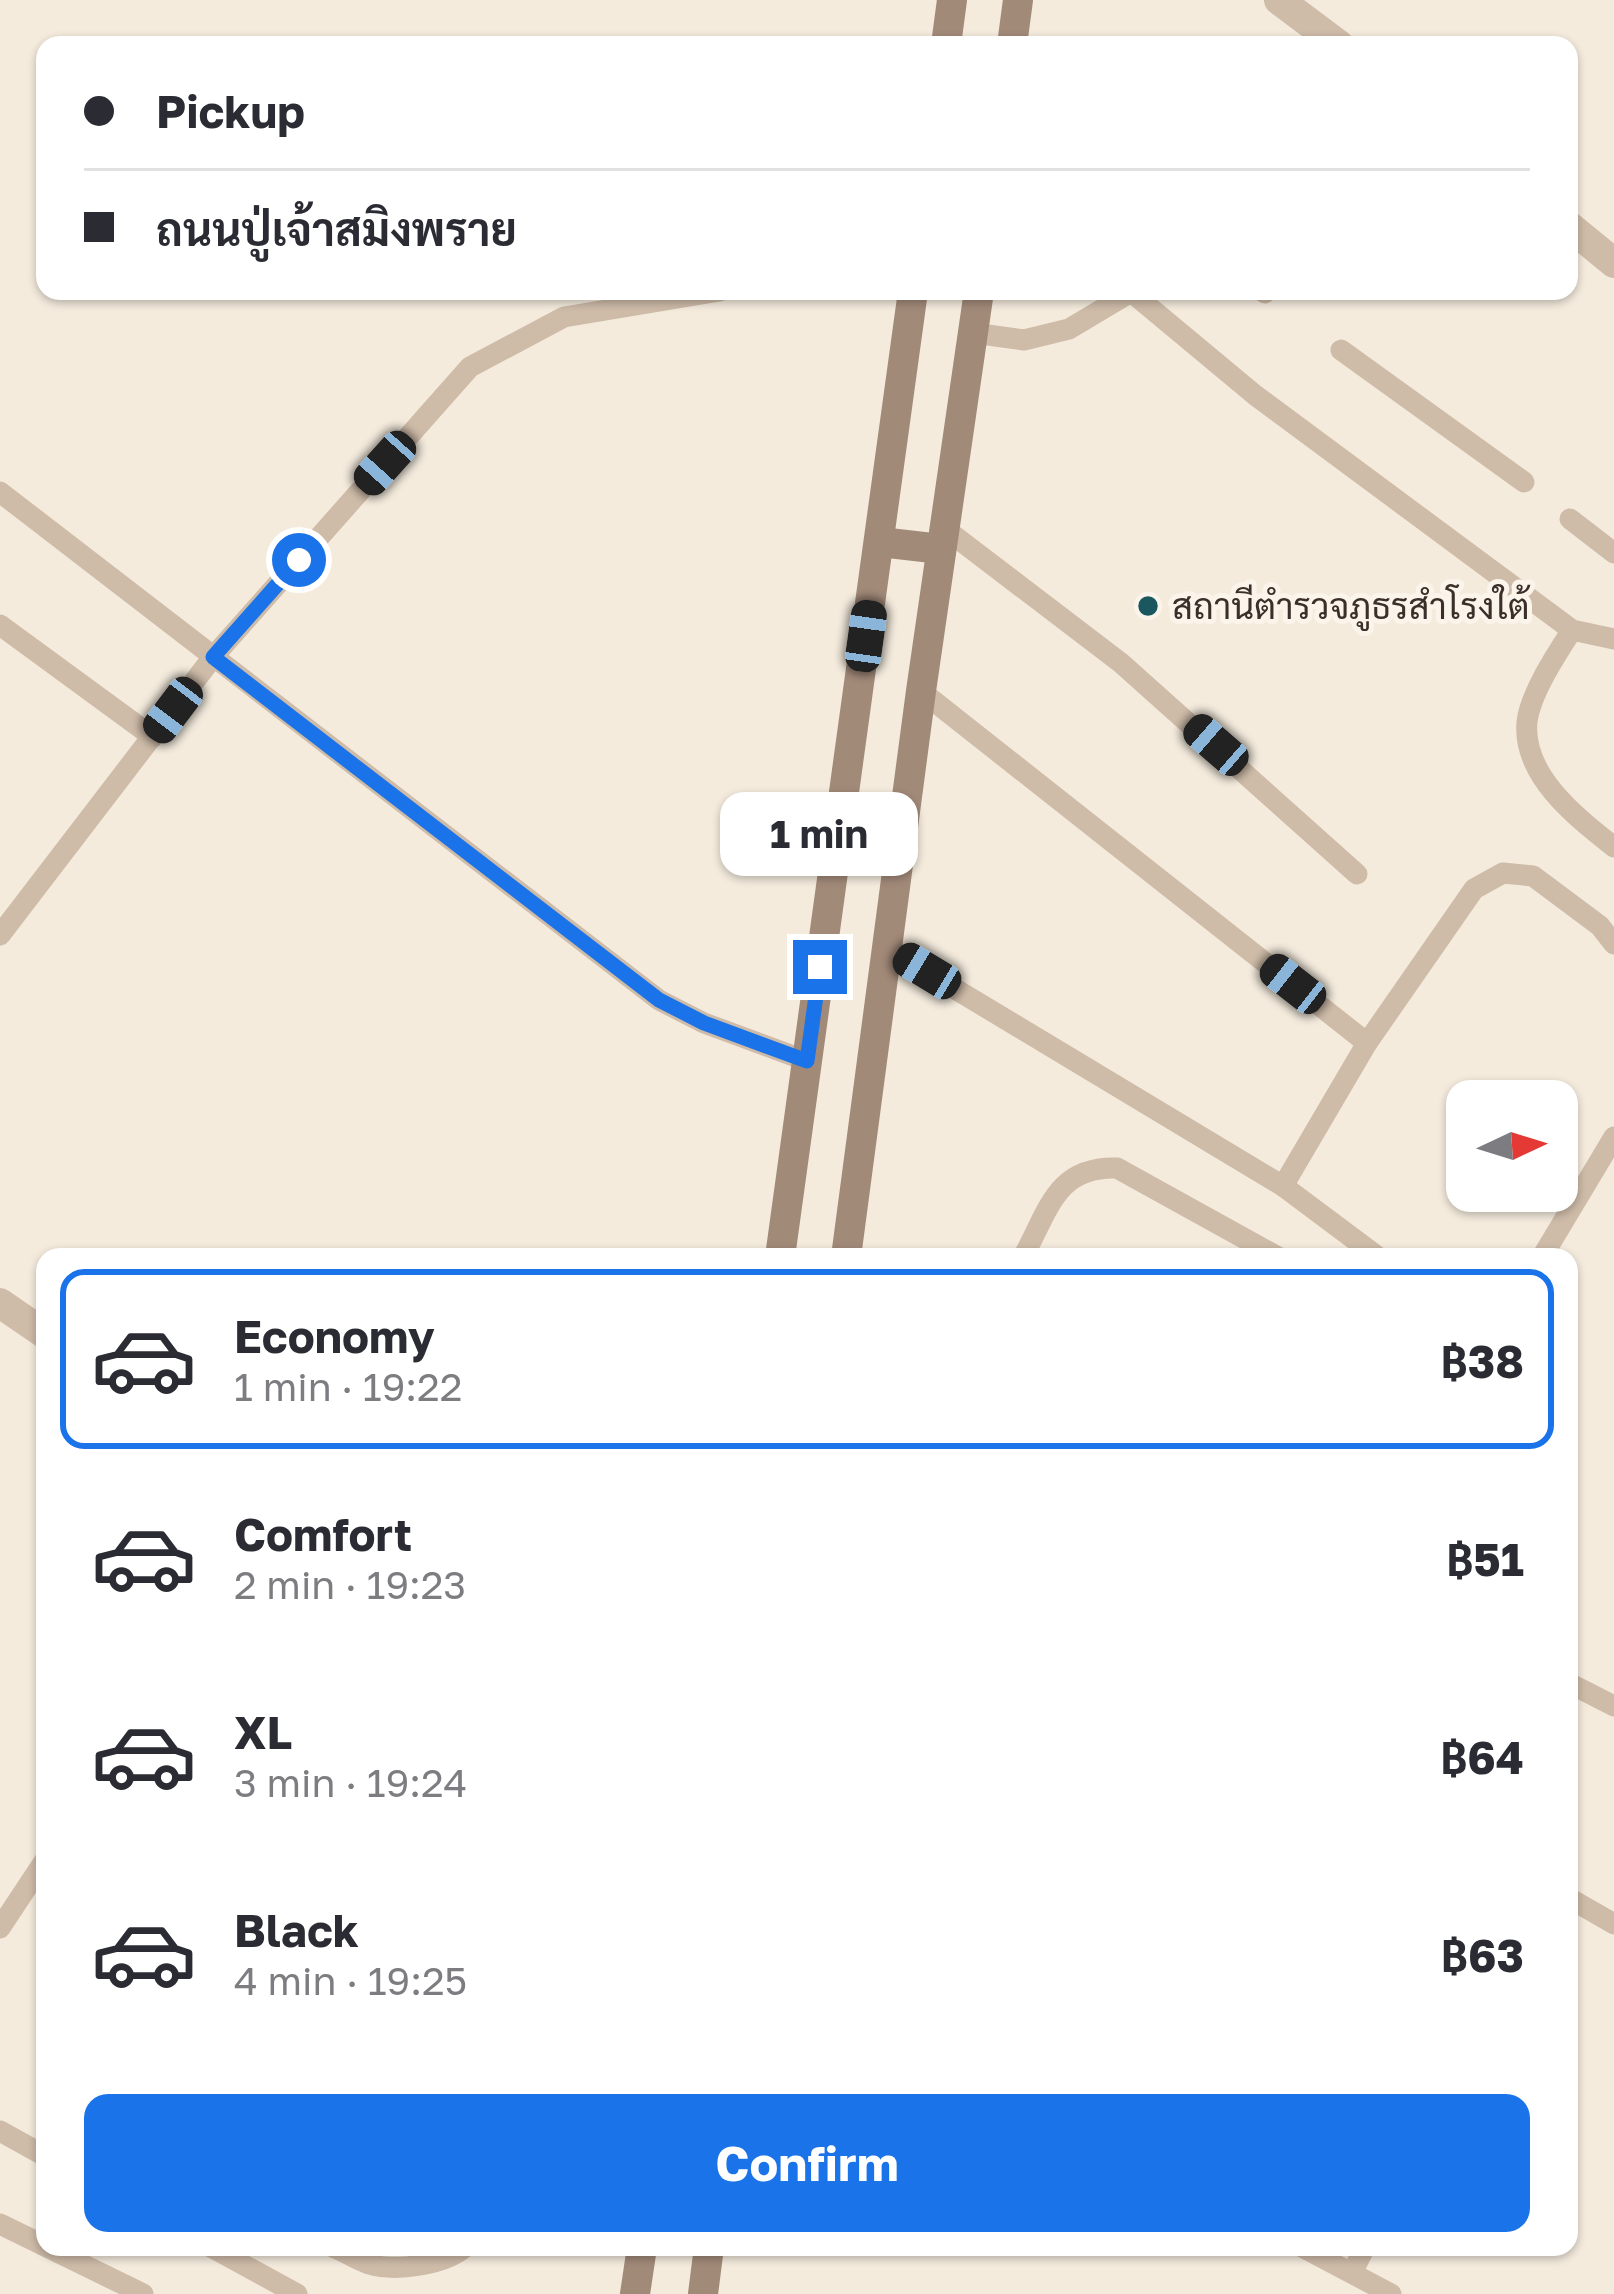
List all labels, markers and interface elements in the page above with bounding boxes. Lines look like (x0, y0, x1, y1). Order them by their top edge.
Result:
text: Pickup (156, 84, 305, 138)
text: ถนนปู่เจ้าสมิงพราย (156, 202, 517, 256)
car (348, 424, 422, 502)
route start (272, 533, 326, 587)
place label: สถานีตำรวจภูธรสำโรงใต้ (1172, 584, 1531, 631)
marker: สถานีตำรวจภูธรสำโรงใต้ (1135, 593, 1161, 619)
car (843, 598, 889, 674)
car (137, 670, 209, 750)
car (1177, 708, 1255, 782)
callout: 1 min (721, 793, 919, 877)
text: 1 min (770, 810, 868, 857)
car (887, 937, 967, 1005)
route end (793, 940, 847, 994)
car (1254, 948, 1332, 1020)
north arrow (1446, 1080, 1578, 1212)
map controls (1446, 1080, 1578, 1212)
icon: car (90, 1305, 198, 1413)
text: Economy (234, 1309, 435, 1363)
text: ฿38 (1441, 1334, 1524, 1388)
text: 1 min · 19:22 (234, 1363, 462, 1410)
icon: car (90, 1503, 198, 1611)
text: Comfort (234, 1507, 412, 1561)
text: ฿51 (1446, 1532, 1524, 1586)
text: 2 min · 19:23 (234, 1561, 466, 1608)
icon: car (90, 1701, 198, 1809)
text: XL (234, 1705, 292, 1759)
text: ฿64 (1440, 1730, 1524, 1784)
text: 3 min · 19:24 (234, 1759, 467, 1806)
icon: car (90, 1899, 198, 2007)
text: Black (234, 1903, 359, 1957)
text: ฿63 (1441, 1928, 1524, 1982)
text: 4 min · 19:25 (234, 1957, 467, 2004)
button: Confirm (84, 2094, 1530, 2232)

